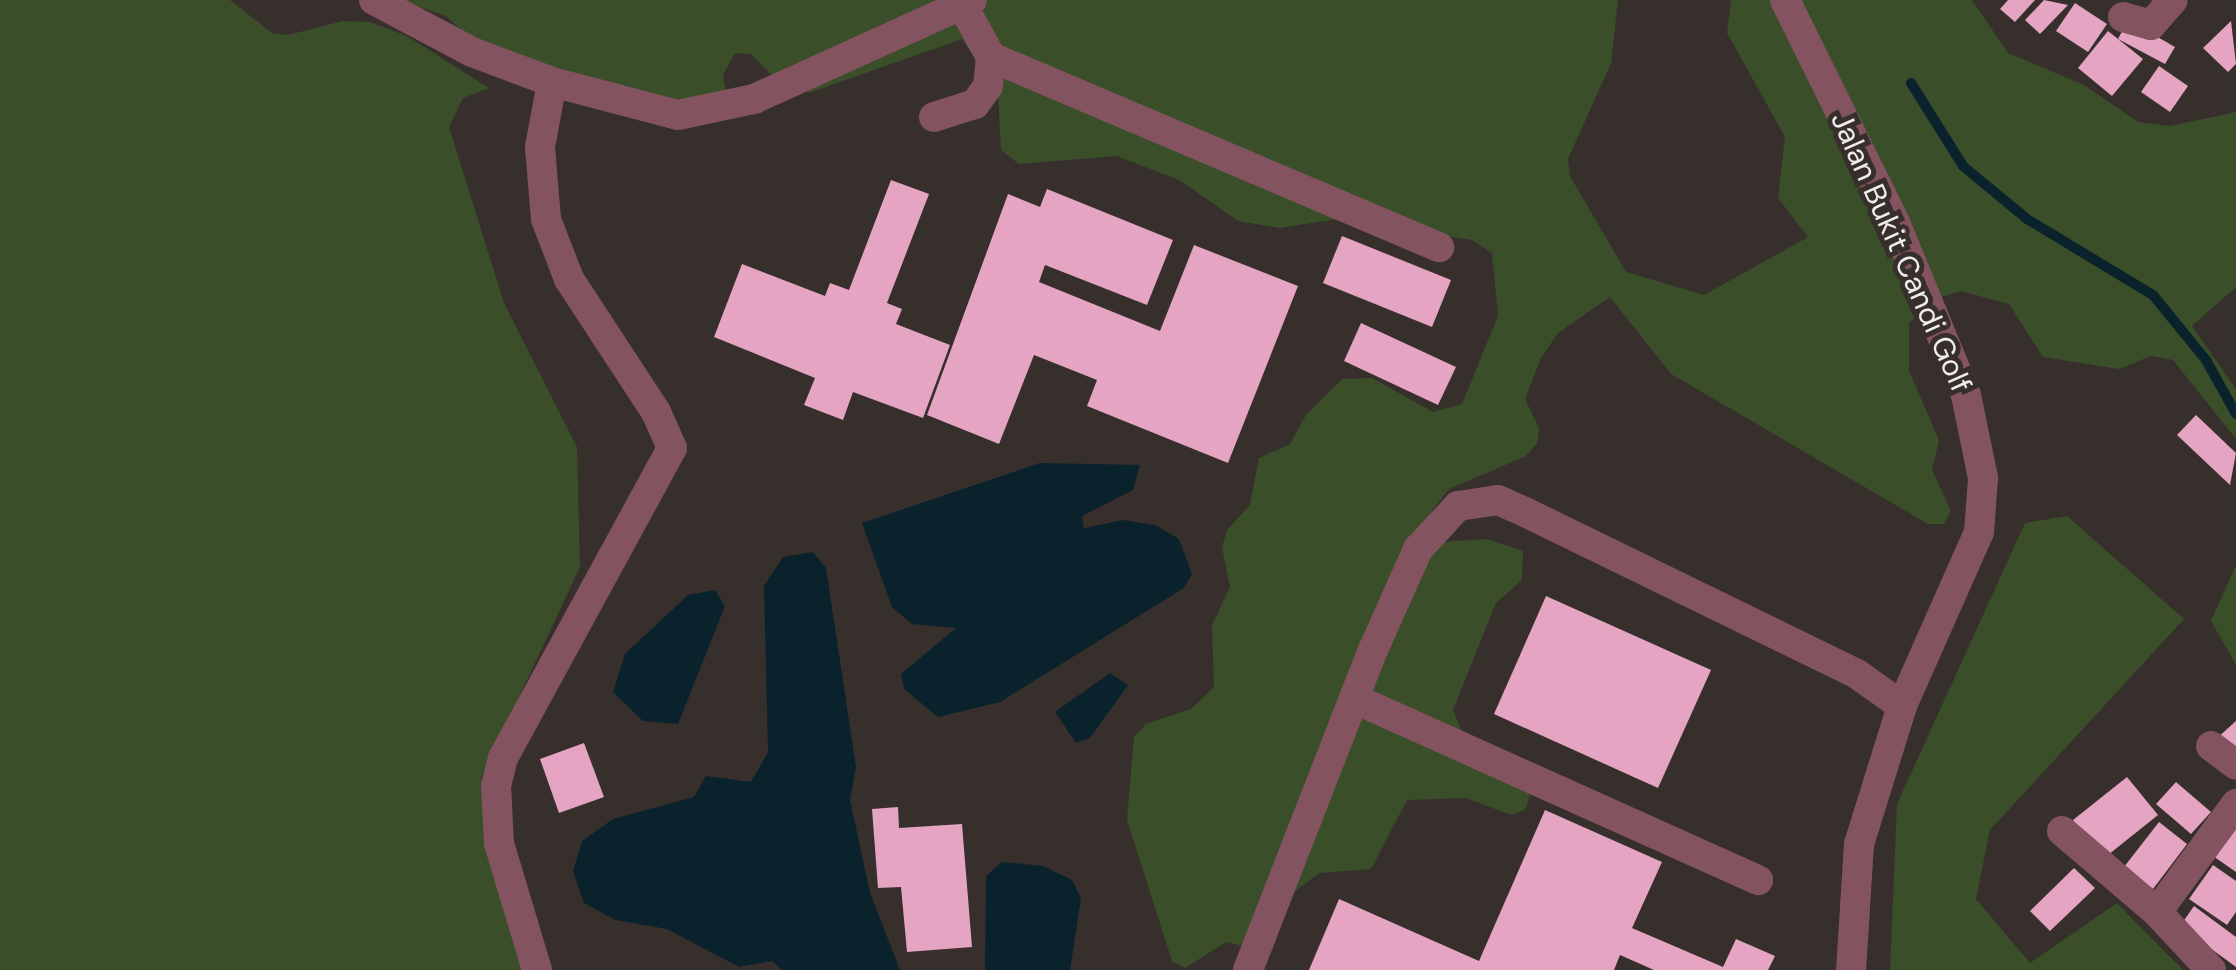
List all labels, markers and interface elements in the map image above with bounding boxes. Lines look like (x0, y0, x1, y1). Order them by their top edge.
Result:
street label: Jalan Bukit Candi Golf (1823, 106, 1979, 398)

